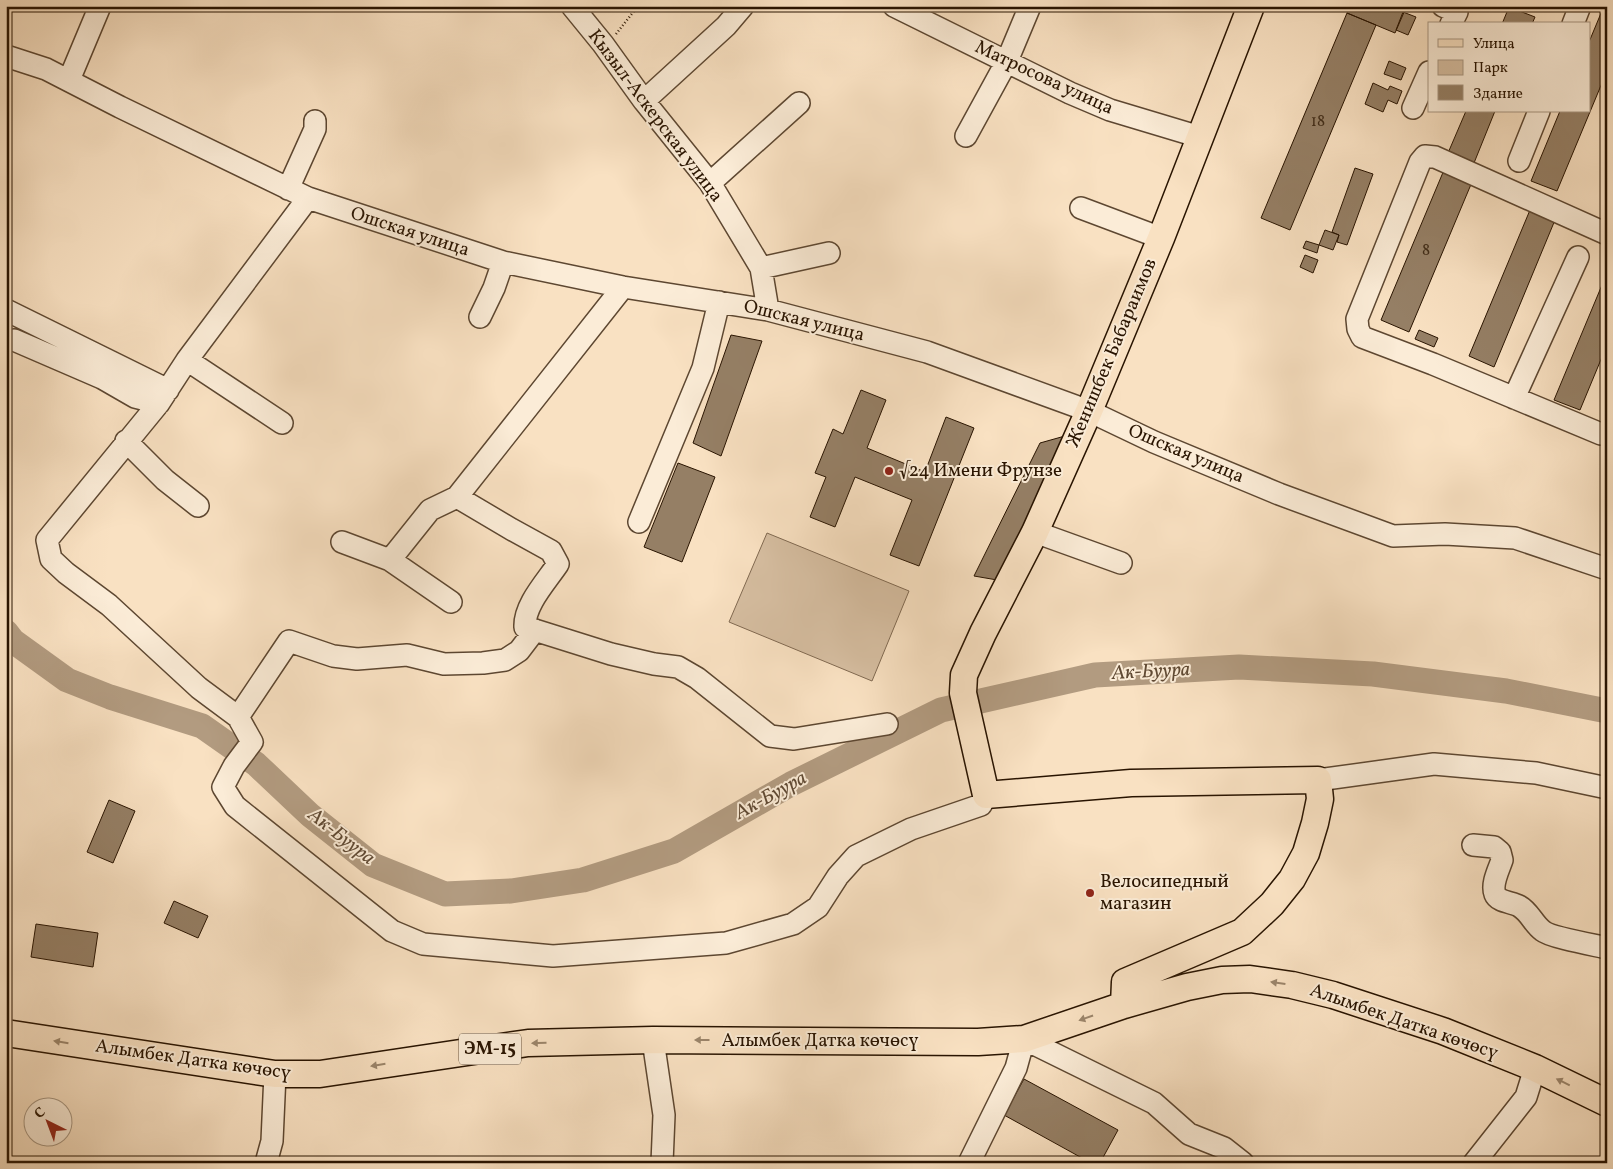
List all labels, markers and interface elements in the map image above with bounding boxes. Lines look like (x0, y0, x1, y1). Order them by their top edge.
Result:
legend (1428, 22, 1590, 112)
street label: Кызыл-Аскерская улица (581, 24, 729, 208)
street label: Матросова улица (970, 34, 1118, 122)
text: Улица (1473, 34, 1515, 55)
text: Парк (1473, 58, 1508, 79)
text: Здание (1473, 84, 1523, 105)
house number: 18 (1311, 111, 1325, 133)
street label: Ошская улица (347, 201, 473, 263)
house number: 8 (1422, 240, 1430, 262)
street label: Женишбек Бабараимов (1060, 254, 1164, 452)
street label: Ошская улица (741, 293, 867, 349)
street label: Ошская улица (1124, 418, 1248, 490)
place label: √24 Имени Фрунзе (899, 458, 1062, 484)
marker: √24 Имени Фрунзе (883, 465, 895, 477)
water label: Ак-Буура (1110, 656, 1191, 688)
water label: Ак-Буура (729, 765, 812, 828)
water label: Ак-Буура (301, 801, 381, 872)
place label: Велосипедный магазин (1100, 869, 1229, 917)
marker: Велосипедный магазин (1084, 887, 1096, 899)
street label: Алымбек Датка көчөсү (1307, 978, 1501, 1066)
one-way arrow (1269, 979, 1285, 987)
one-way arrow (1078, 1014, 1093, 1022)
street label: Алымбек Датка көчөсү (721, 1028, 919, 1054)
street label: Алымбек Датка көчөсү (94, 1033, 292, 1087)
road number: ЭМ-15 (459, 1034, 521, 1064)
one-way arrow (693, 1036, 709, 1044)
one-way arrow (53, 1037, 69, 1045)
one-way arrow (531, 1039, 547, 1047)
one-way arrow (370, 1062, 386, 1070)
one-way arrow (1556, 1078, 1570, 1086)
north arrow (22, 1096, 72, 1146)
text: С (31, 1103, 50, 1124)

